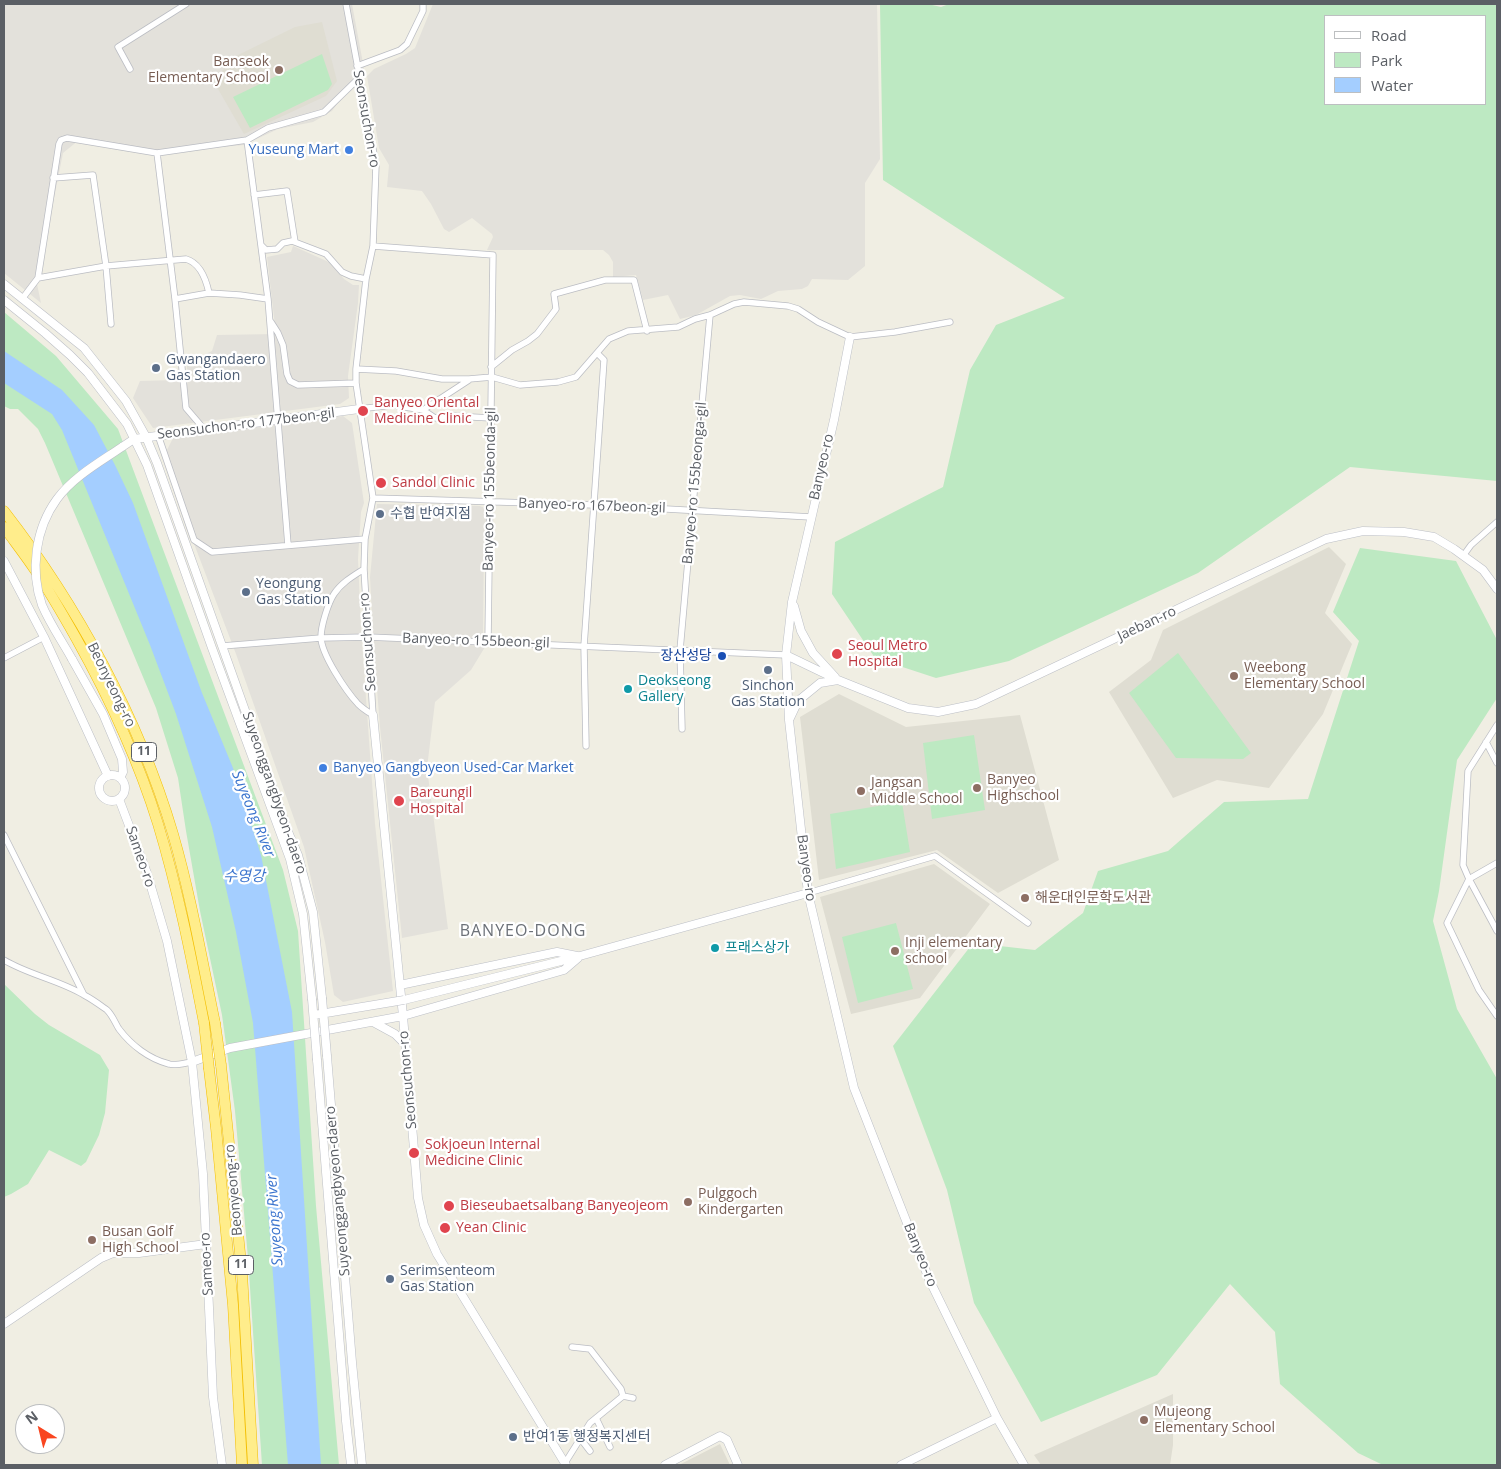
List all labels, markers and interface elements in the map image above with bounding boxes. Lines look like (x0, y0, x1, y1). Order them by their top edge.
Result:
legend (1324, 15, 1486, 105)
text: Road (1371, 25, 1407, 45)
text: Park (1371, 50, 1402, 70)
place label: Banseok Elementary School (148, 54, 269, 86)
marker: Banseok Elementary School (273, 64, 285, 76)
street label: Seonsuchon-ro (349, 69, 383, 169)
text: Water (1371, 75, 1413, 95)
place label: Yuseung Mart (249, 142, 339, 158)
marker: Yuseung Mart (343, 144, 355, 156)
place label: Gwangandaero Gas Station (166, 352, 266, 384)
marker: Gwangandaero Gas Station (150, 362, 162, 374)
place label: Banyeo Oriental Medicine Clinic (374, 395, 479, 428)
street label: Banyeo-ro 155beonga-gil (680, 401, 710, 565)
marker: Banyeo Oriental Medicine Clinic (356, 404, 370, 418)
street label: Seonsuchon-ro 177beon-gil (156, 405, 336, 443)
street label: Banyeo-ro 155beonda-gil (480, 407, 500, 571)
street label: Banyeo-ro (806, 432, 838, 502)
place label: Sandol Clinic (392, 475, 475, 491)
marker: Sandol Clinic (374, 476, 388, 490)
street label: Banyeo-ro 167beon-gil (518, 495, 666, 517)
place label: 수협 반여지점 (390, 506, 471, 522)
marker: 수협 반여지점 (374, 508, 386, 520)
place label: Yeongung Gas Station (256, 576, 330, 608)
marker: Yeongung Gas Station (240, 586, 252, 598)
street label: Seonsuchon-ro (356, 592, 380, 692)
street label: Jaeban-ro (1115, 603, 1179, 645)
street label: Banyeo-ro 155beon-gil (402, 630, 550, 652)
place label: Seoul Metro Hospital (848, 638, 927, 670)
street label: Beonyeong-ro (83, 640, 139, 730)
marker: Seoul Metro Hospital (830, 647, 844, 661)
place label: 장산성당 (660, 648, 712, 664)
marker: 장산성당 (716, 650, 728, 662)
place label: Weebong Elementary School (1244, 660, 1365, 692)
marker: Sinchon Gas Station (762, 664, 774, 676)
marker: Weebong Elementary School (1228, 670, 1240, 682)
place label: Deokseong Gallery (638, 673, 711, 706)
place label: Sinchon Gas Station (731, 678, 805, 710)
marker: Deokseong Gallery (622, 683, 634, 695)
street label: Suyeonggangbyeon-daero (238, 710, 310, 876)
road number: 11 (132, 742, 156, 762)
place label: Banyeo Gangbyeon Used-Car Market (333, 760, 574, 776)
marker: Banyeo Gangbyeon Used-Car Market (317, 762, 329, 774)
water label: Suyeong River (227, 768, 279, 860)
place label: Banyeo Highschool (987, 772, 1059, 804)
place label: Jangsan Middle School (871, 775, 963, 808)
marker: Banyeo Highschool (971, 782, 983, 794)
place label: Bareungil Hospital (410, 785, 472, 818)
marker: Jangsan Middle School (855, 785, 867, 797)
marker: Bareungil Hospital (392, 794, 406, 808)
street label: Sameo-ro (122, 824, 158, 890)
street label: Banyeo-ro (793, 833, 819, 903)
water label: 수영강 (223, 868, 265, 886)
place label: 해운대인문학도서관 (1035, 890, 1151, 906)
marker: 해운대인문학도서관 (1019, 892, 1031, 904)
district label: BANYEO-DONG (458, 921, 588, 941)
place label: Inji elementary school (905, 935, 1002, 968)
place label: 프래스상가 (725, 940, 789, 956)
marker: 프래스상가 (709, 942, 721, 954)
marker: Inji elementary school (889, 945, 901, 957)
street label: Seonsuchon-ro (395, 1030, 421, 1130)
street label: Suyeonggangbyeon-daero (322, 1105, 354, 1277)
place label: Sokjoeun Internal Medicine Clinic (425, 1137, 540, 1170)
street label: Beonyeong-ro (222, 1143, 246, 1237)
marker: Sokjoeun Internal Medicine Clinic (407, 1146, 421, 1160)
water label: Suyeong River (263, 1173, 287, 1267)
place label: Pulggoch Kindergarten (698, 1186, 783, 1218)
marker: Pulggoch Kindergarten (682, 1196, 694, 1208)
place label: Bieseubaetsalbang Banyeojeom (460, 1198, 668, 1214)
marker: Bieseubaetsalbang Banyeojeom (442, 1199, 456, 1213)
place label: Yean Clinic (456, 1220, 526, 1236)
marker: Yean Clinic (438, 1221, 452, 1235)
street label: Banyeo-ro (900, 1221, 940, 1289)
place label: Busan Golf High School (102, 1224, 179, 1256)
street label: Sameo-ro (197, 1232, 217, 1296)
marker: Busan Golf High School (86, 1234, 98, 1246)
road number: 11 (228, 1256, 254, 1274)
place label: Serimsenteom Gas Station (400, 1263, 495, 1295)
marker: Serimsenteom Gas Station (384, 1273, 396, 1285)
north arrow (15, 1404, 65, 1454)
place label: Mujeong Elementary School (1154, 1404, 1275, 1436)
text: N (21, 1406, 42, 1428)
marker: Mujeong Elementary School (1138, 1414, 1150, 1426)
place label: 반여1동 행정복지센터 (523, 1429, 651, 1445)
marker: 반여1동 행정복지센터 (507, 1431, 519, 1443)

